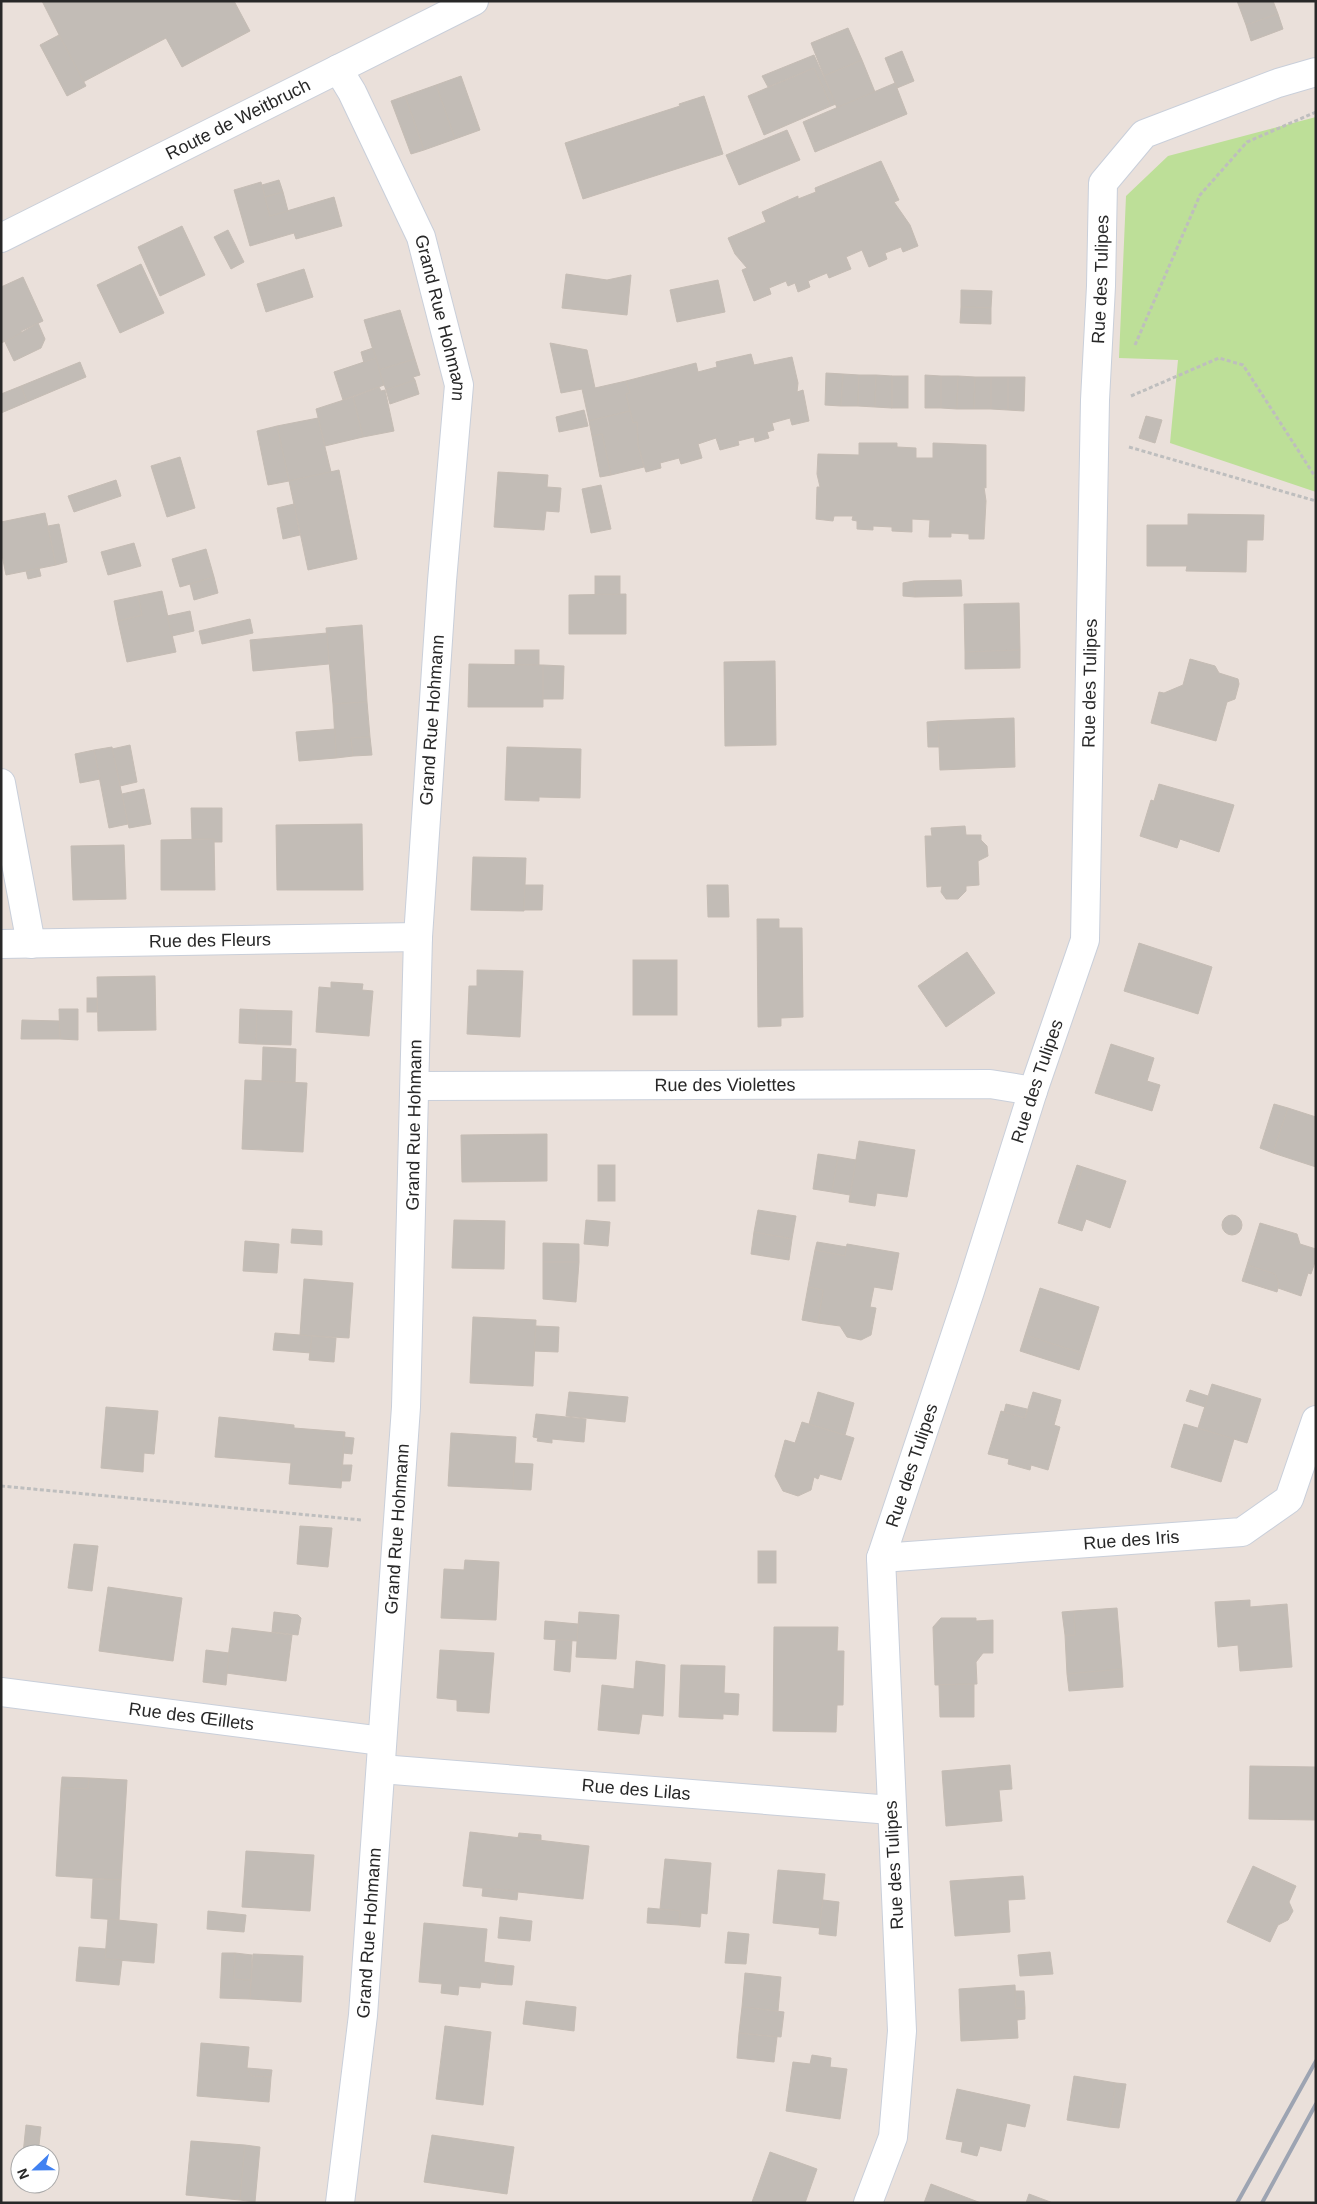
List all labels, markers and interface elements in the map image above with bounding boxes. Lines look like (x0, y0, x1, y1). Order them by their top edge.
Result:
street label: Route de Weitbruch (162, 75, 313, 164)
street label: Rue des Tulipes (1088, 215, 1112, 345)
street label: Grand Rue Hohmann (411, 232, 469, 402)
street label: Rue des Tulipes (1079, 619, 1101, 748)
street label: Grand Rue Hohmann (416, 634, 448, 806)
street label: Rue des Fleurs (149, 929, 271, 952)
street label: Rue des Tulipes (1007, 1017, 1067, 1146)
street label: Grand Rue Hohmann (403, 1039, 425, 1211)
street label: Rue des Violettes (655, 1075, 795, 1095)
street label: Rue des Tulipes (882, 1401, 942, 1530)
street label: Grand Rue Hohmann (381, 1443, 413, 1615)
street label: Rue des Iris (1083, 1527, 1180, 1553)
street label: Rue des Œillets (128, 1699, 255, 1734)
street label: Rue des Lilas (581, 1775, 691, 1804)
street label: Rue des Tulipes (881, 1800, 907, 1930)
street label: Grand Rue Hohmann (353, 1847, 385, 2019)
north arrow (10, 2144, 60, 2194)
text: N (14, 2166, 32, 2182)

